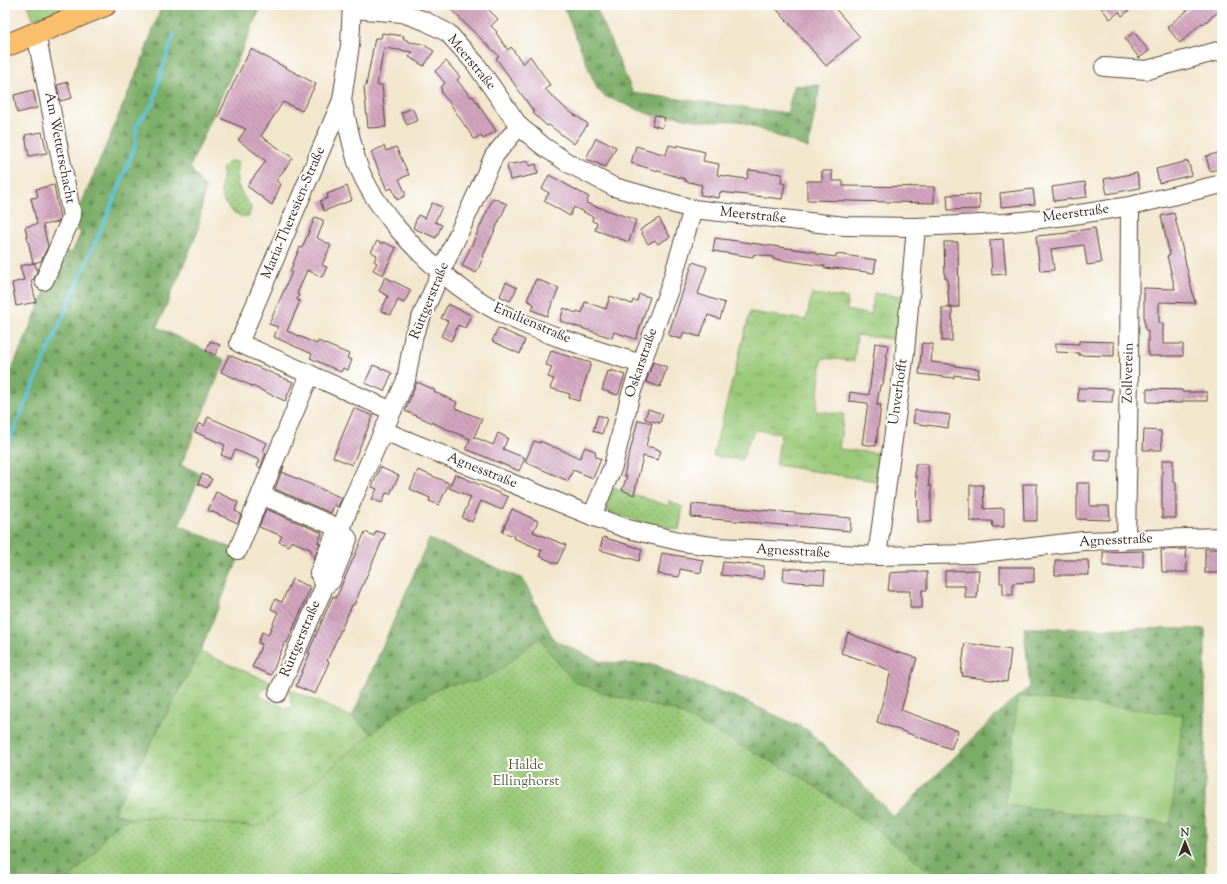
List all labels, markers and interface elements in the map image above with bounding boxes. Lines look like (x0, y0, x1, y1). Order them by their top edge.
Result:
street label: Meerstraße (442, 31, 500, 95)
street label: Am Wetterschacht (38, 90, 80, 206)
street label: Maria-Theresien-Straße (257, 144, 331, 282)
street label: Meerstraße (1042, 199, 1110, 229)
street label: Meerstraße (719, 203, 787, 229)
street label: Rüttgerstraße (405, 259, 455, 343)
street label: Emilienstraße (490, 299, 574, 349)
street label: Oskarstraße (621, 325, 663, 401)
street label: Zollverein (1118, 343, 1140, 403)
street label: Unverhofft (884, 357, 914, 427)
street label: Agnesstraße (444, 448, 520, 494)
street label: Agnesstraße (1079, 529, 1153, 553)
street label: Agnesstraße (756, 540, 830, 564)
street label: Rüttgerstraße (276, 597, 326, 681)
park label: Halde Ellinghorst (493, 756, 559, 792)
north arrow (1165, 822, 1205, 862)
text: N (1180, 825, 1190, 841)

